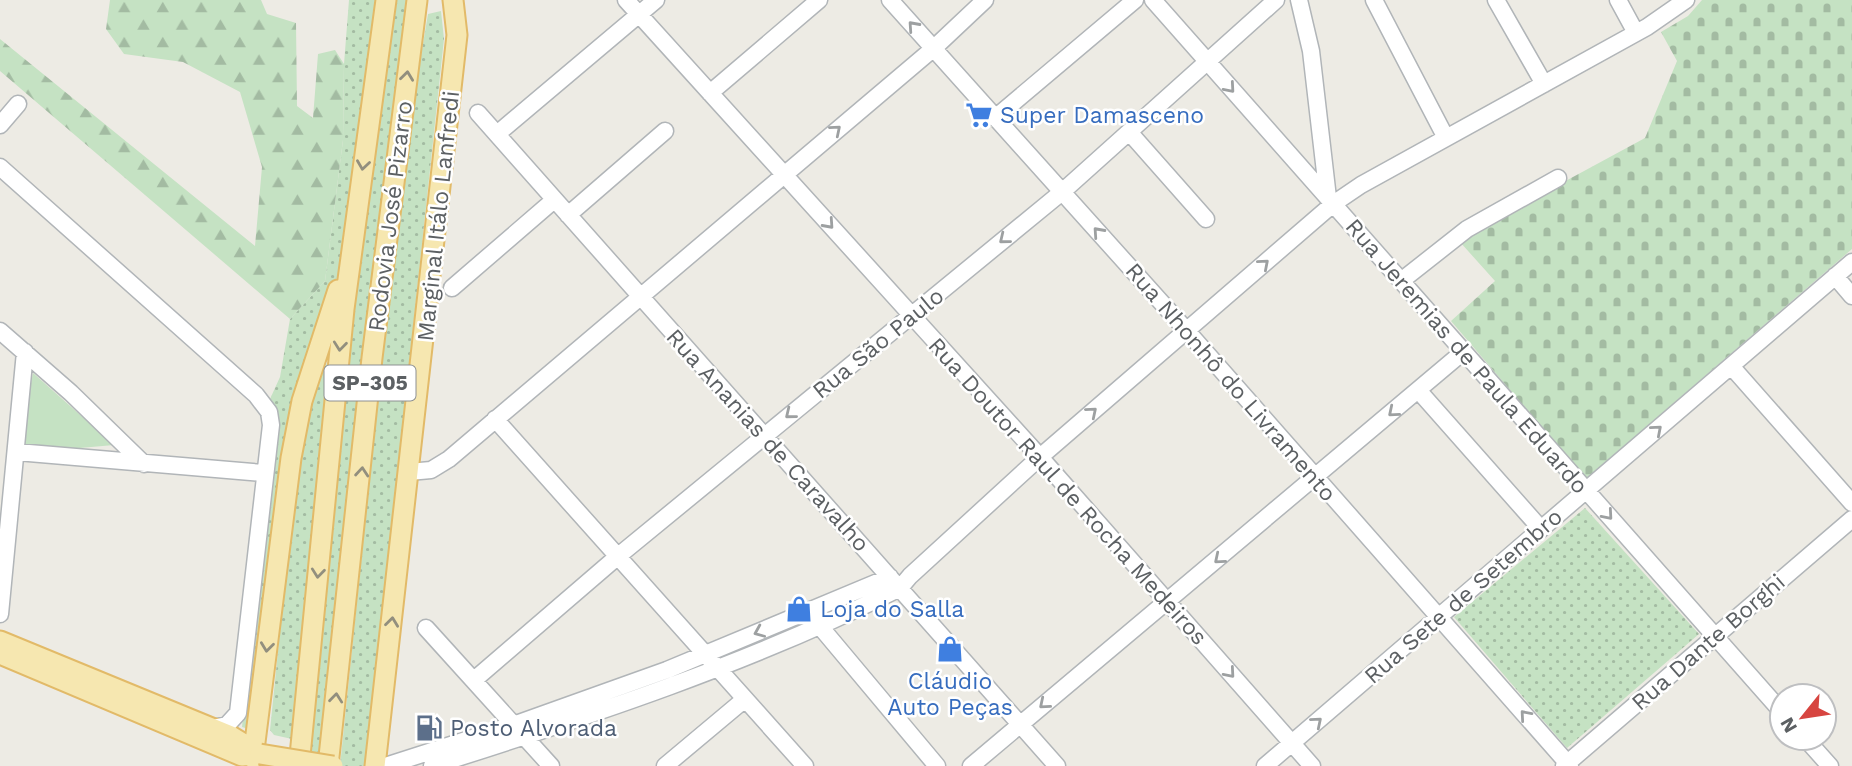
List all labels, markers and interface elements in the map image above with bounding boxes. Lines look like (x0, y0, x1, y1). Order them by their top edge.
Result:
one-way arrow (909, 21, 922, 34)
one-way arrow (399, 70, 414, 82)
one-way arrow (1222, 80, 1234, 93)
street label: Marginal Itálo Lanfredi (412, 89, 465, 343)
street label: Rodovia José Pizarro (363, 99, 418, 333)
supermarket icon: Super Damasceno (964, 100, 994, 130)
place label: Super Damasceno (1000, 102, 1204, 129)
one-way arrow (827, 126, 840, 138)
one-way arrow (356, 159, 371, 171)
street label: Rua Jeremias de Paula Eduardo (1340, 213, 1593, 499)
one-way arrow (821, 216, 833, 229)
one-way arrow (1094, 227, 1106, 240)
one-way arrow (1000, 231, 1013, 243)
street label: Rua Nhonhô do Livramento (1120, 258, 1342, 507)
one-way arrow (1256, 260, 1269, 272)
street label: Rua São Paulo (807, 282, 949, 404)
street label: Rua Ananias de Caravalho (661, 323, 875, 557)
street label: Rua Doutor Raul de Rocha Medeiros (922, 332, 1213, 650)
one-way arrow (333, 341, 348, 352)
road number: SP-305 (324, 366, 416, 400)
one-way arrow (1388, 404, 1401, 416)
one-way arrow (786, 406, 799, 418)
one-way arrow (1083, 408, 1096, 420)
one-way arrow (1649, 426, 1662, 438)
one-way arrow (354, 466, 369, 478)
street label: Rua Sete de Setembro (1359, 503, 1568, 690)
one-way arrow (1600, 507, 1612, 520)
one-way arrow (1214, 550, 1227, 563)
one-way arrow (310, 567, 325, 578)
street label: Rua Dante Borghi (1626, 568, 1790, 716)
shop icon: Loja do Salla (784, 594, 814, 624)
place label: Loja do Salla (820, 596, 964, 623)
one-way arrow (384, 616, 399, 628)
one-way arrow (754, 624, 766, 638)
shop icon: Cláudio Auto Peças (935, 634, 965, 664)
one-way arrow (260, 642, 275, 653)
one-way arrow (1222, 665, 1235, 678)
place label: Cláudio Auto Peças (887, 668, 1013, 721)
north arrow (1768, 682, 1838, 752)
one-way arrow (328, 692, 343, 704)
one-way arrow (1039, 696, 1052, 708)
one-way arrow (1520, 710, 1533, 723)
fuel station icon: Posto Alvorada (414, 713, 444, 743)
text: N (1775, 713, 1802, 737)
place label: Posto Alvorada (450, 715, 617, 742)
one-way arrow (1309, 718, 1322, 730)

